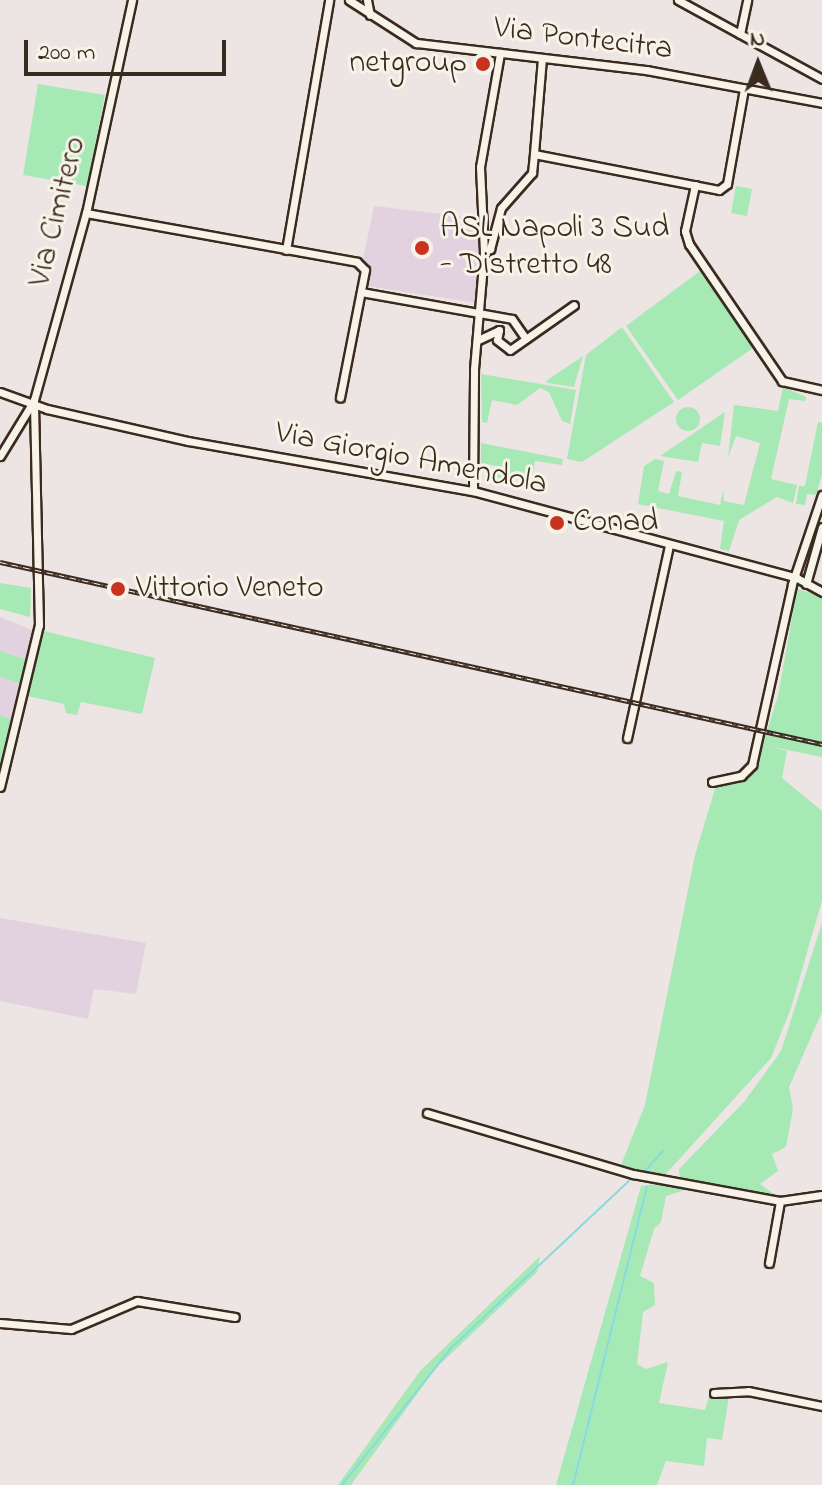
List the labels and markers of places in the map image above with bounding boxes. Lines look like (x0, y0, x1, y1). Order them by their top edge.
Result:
place label: netgroup (350, 45, 467, 83)
marker: netgroup (474, 55, 492, 73)
place label: ASL Napoli 3 Sud - Distretto 48 (440, 211, 669, 286)
marker: ASL Napoli 3 Sud - Distretto 48 (411, 237, 433, 259)
place label: Conad (573, 504, 658, 542)
marker: Conad (548, 514, 566, 532)
place label: Vittorio Veneto (136, 570, 324, 608)
marker: Vittorio Veneto (107, 578, 129, 600)

